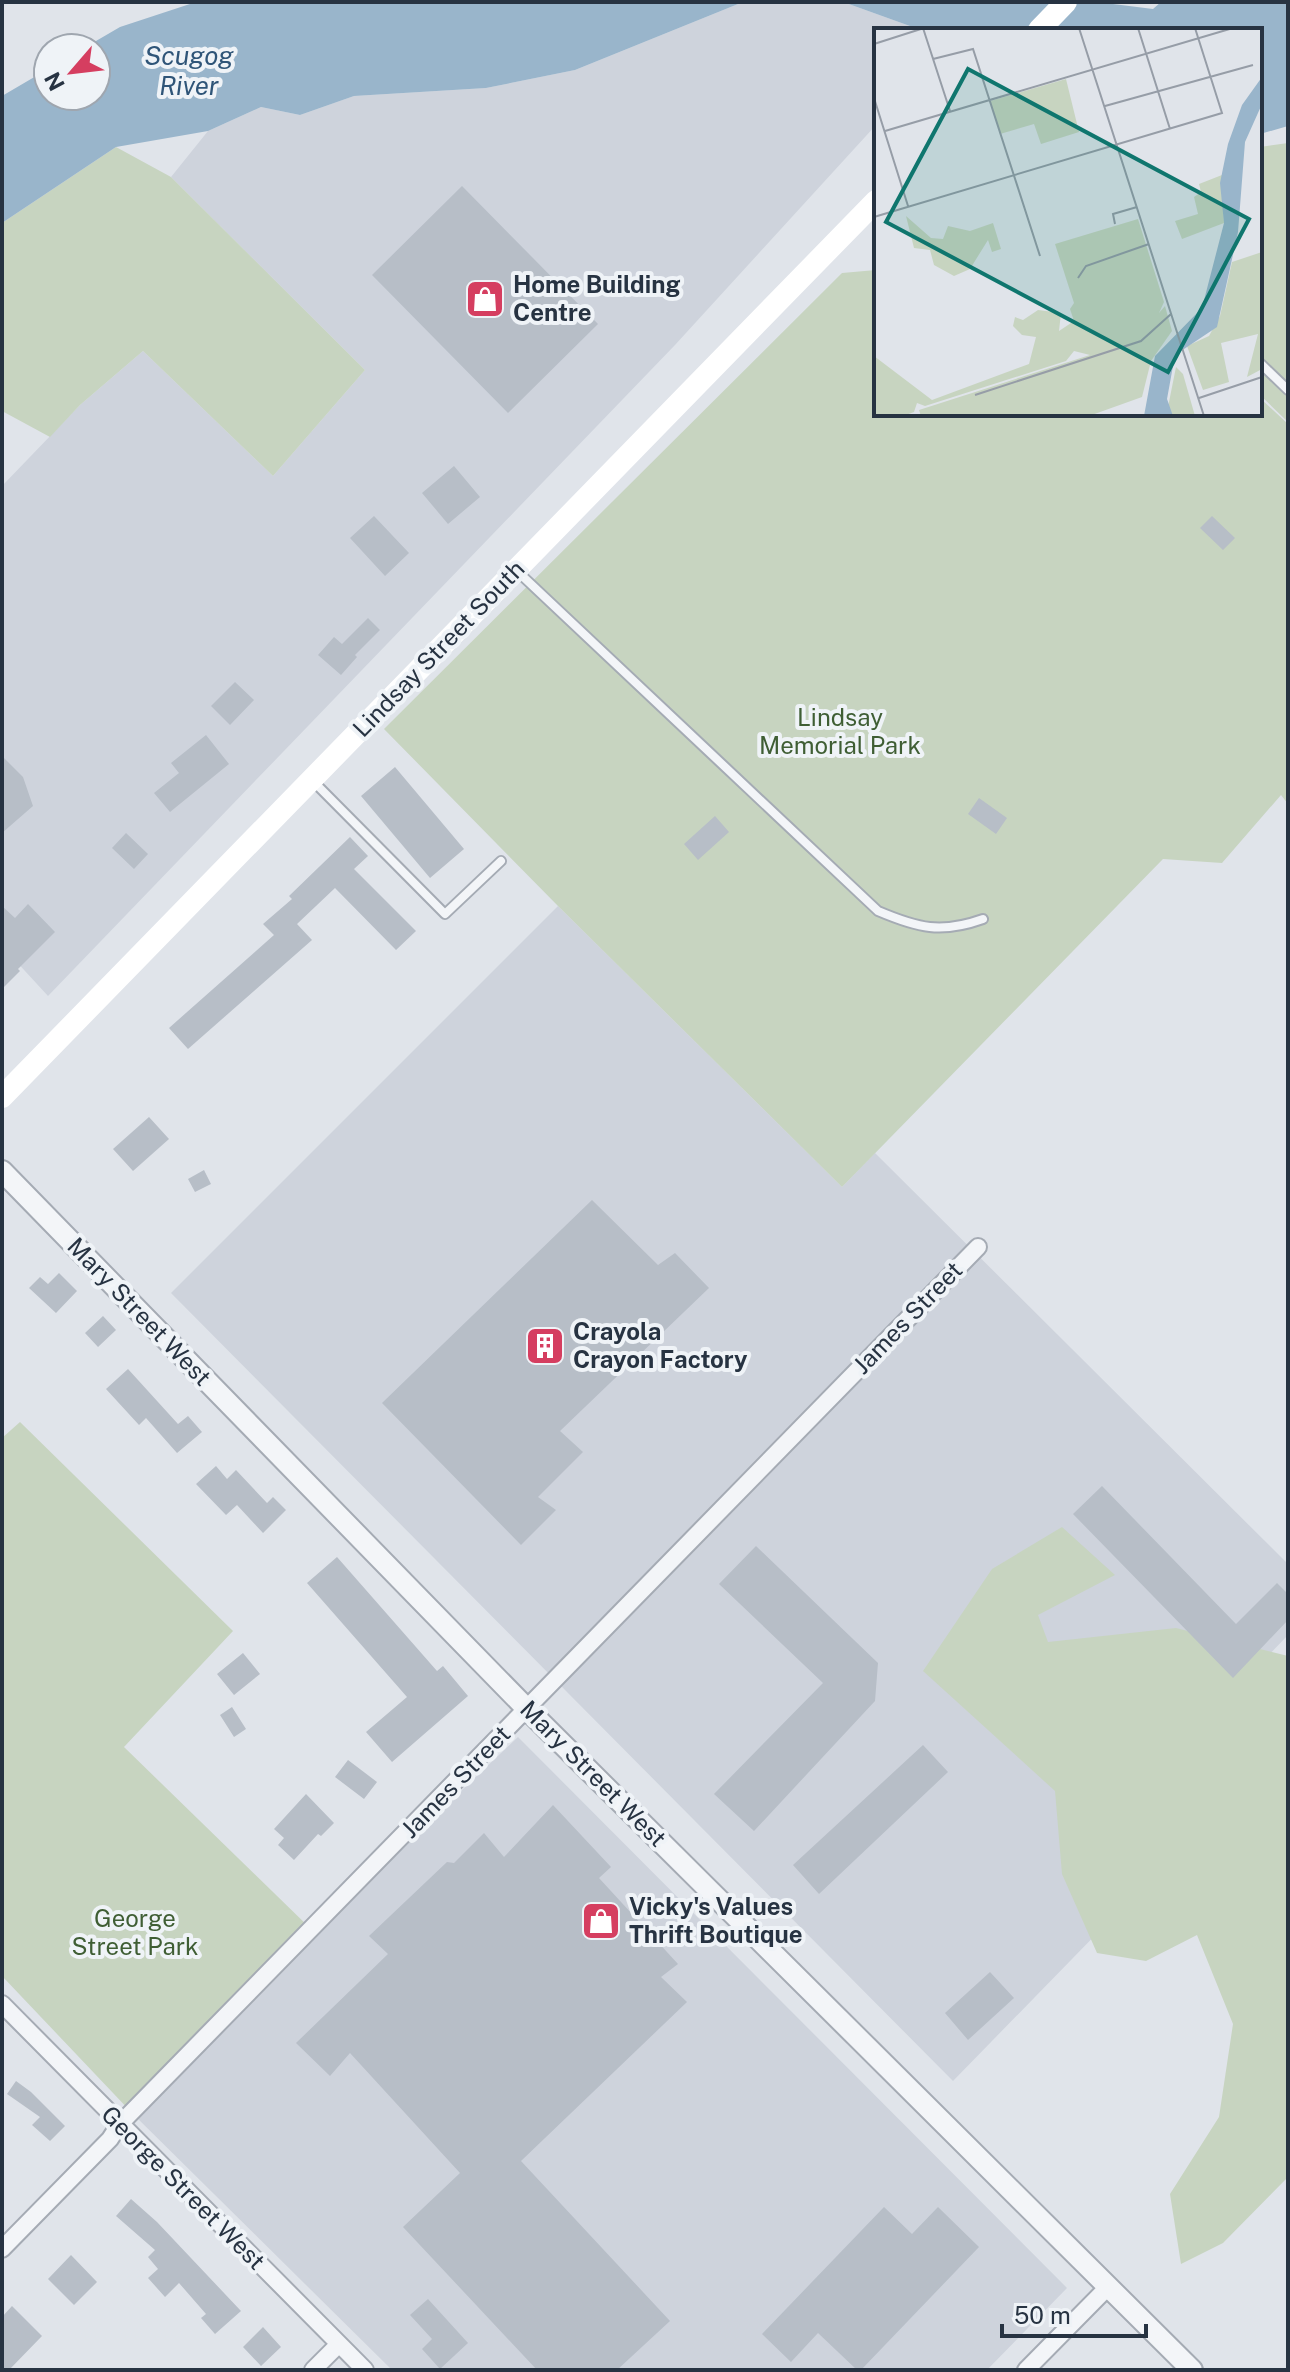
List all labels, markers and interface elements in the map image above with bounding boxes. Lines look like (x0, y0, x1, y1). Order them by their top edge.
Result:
inset map (874, 28, 1262, 416)
north arrow (32, 32, 112, 112)
water label: Scugog River (144, 40, 234, 101)
text: N (39, 68, 70, 95)
place label: Home Building Centre (513, 270, 681, 326)
shop icon: Home Building Centre (464, 278, 506, 320)
street label: Lindsay Street South (347, 554, 530, 742)
park label: Lindsay Memorial Park (759, 703, 921, 759)
street label: Mary Street West (62, 1232, 217, 1391)
street label: James Street (847, 1255, 968, 1379)
place label: Crayola Crayon Factory (573, 1317, 748, 1373)
building icon: Crayola Crayon Factory (524, 1325, 566, 1367)
street label: Mary Street West (515, 1695, 672, 1852)
street label: James Street (395, 1719, 516, 1843)
place label: Vicky's Values Thrift Boutique (629, 1892, 803, 1948)
shop icon: Vicky's Values Thrift Boutique (580, 1900, 622, 1942)
park label: George Street Park (71, 1904, 199, 1960)
street label: George Street West (96, 2100, 271, 2275)
scale bar (1002, 2288, 1146, 2338)
text: 50 m (1014, 2301, 1071, 2329)

